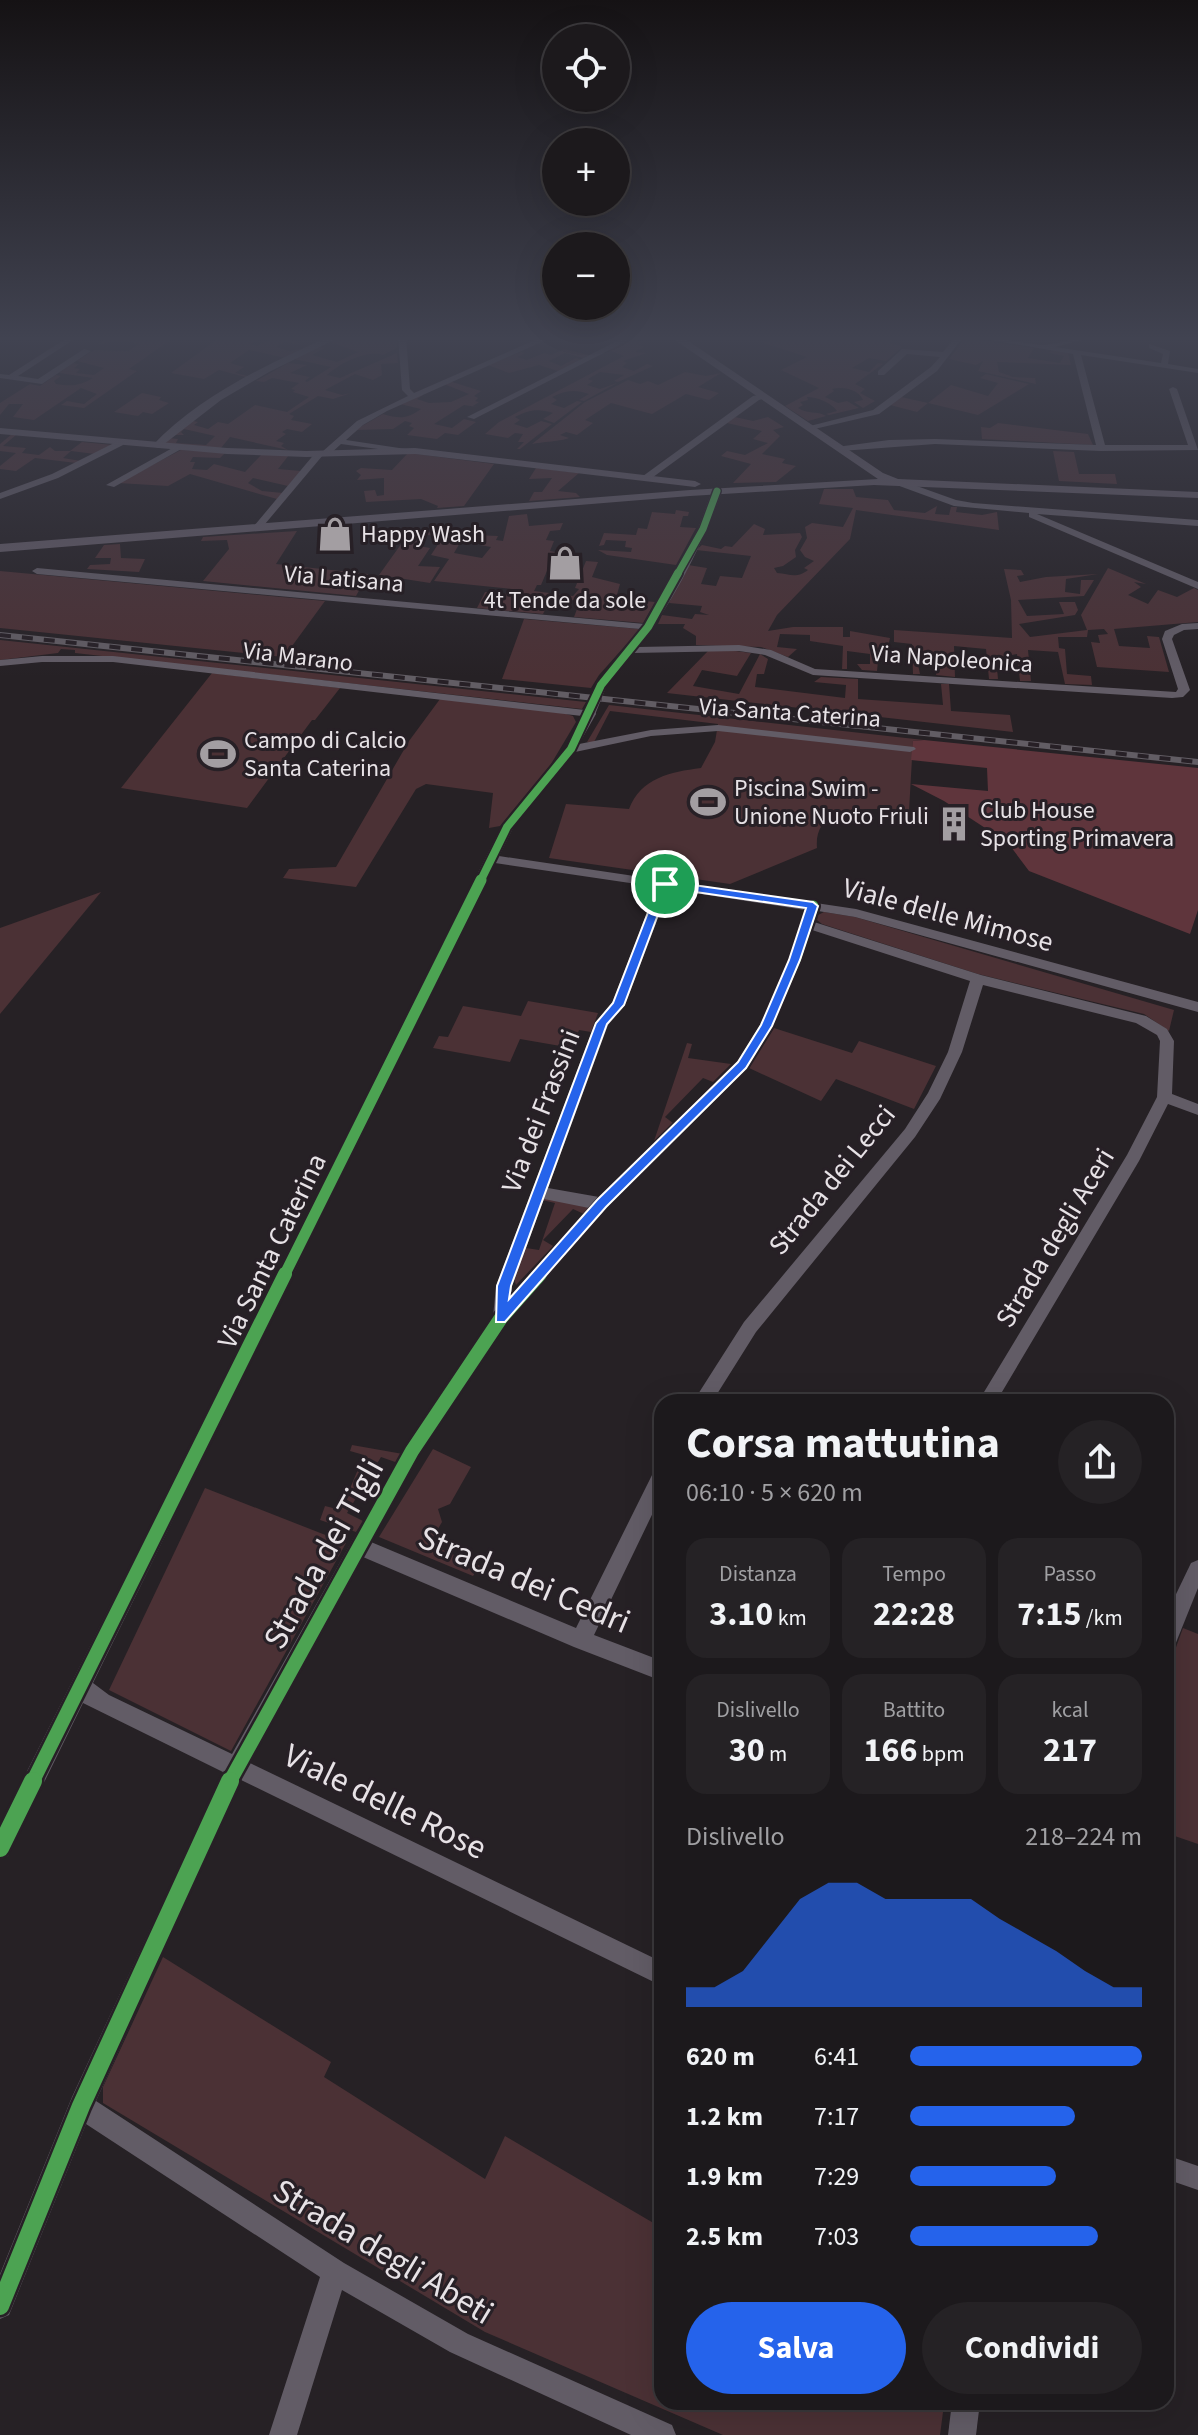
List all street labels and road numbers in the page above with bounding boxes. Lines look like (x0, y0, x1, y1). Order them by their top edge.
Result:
street label: Via Latisana (283, 556, 405, 602)
street label: Via Marano (241, 633, 355, 681)
street label: Via Napoleonica (870, 636, 1034, 682)
street label: Via Santa Caterina (698, 689, 882, 737)
street label: Viale delle Mimose (838, 868, 1058, 962)
street label: Via dei Frassini (492, 1024, 590, 1198)
street label: Strada dei Lecci (759, 1096, 905, 1264)
street label: Strada degli Aceri (986, 1141, 1124, 1335)
street label: Via Santa Caterina (207, 1147, 337, 1355)
street label: Strada dei Tigli (251, 1450, 397, 1658)
street label: Strada dei Cedri (410, 1513, 638, 1647)
street label: Viale delle Rose (275, 1732, 495, 1872)
street label: Strada degli Abeti (263, 2167, 503, 2337)

